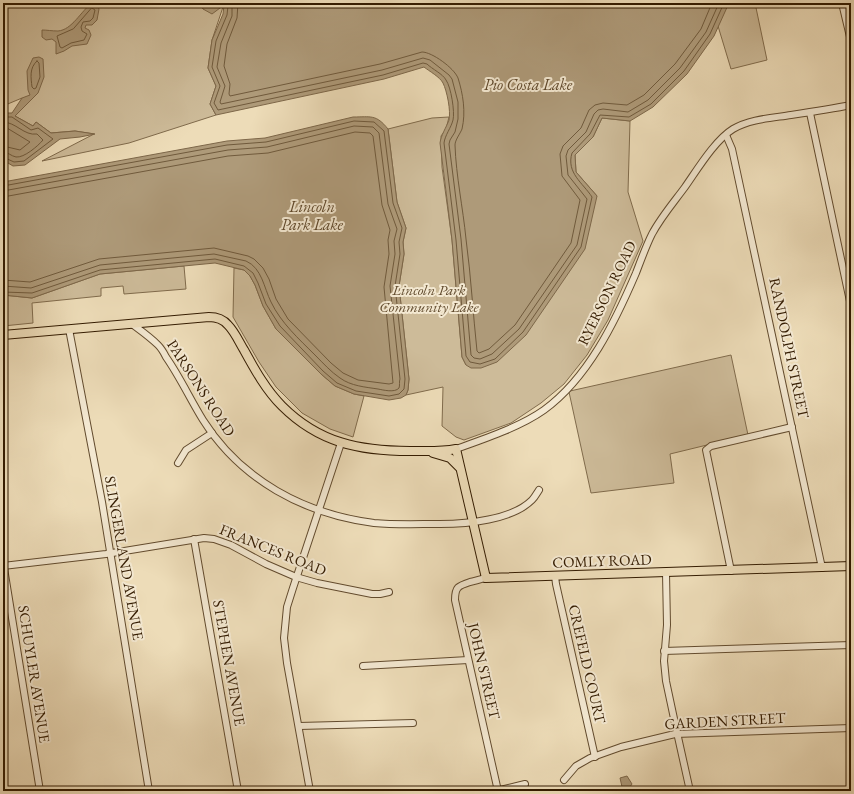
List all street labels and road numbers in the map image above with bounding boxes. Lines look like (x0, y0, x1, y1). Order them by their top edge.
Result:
street label: RYERSON ROAD (573, 237, 640, 348)
street label: RANDOLPH STREET (765, 276, 814, 421)
street label: PARSONS ROAD (163, 336, 240, 440)
street label: SLINGERLAND AVENUE (101, 474, 148, 642)
street label: FRANCES ROAD (217, 519, 329, 580)
street label: COMLY ROAD (552, 549, 652, 572)
street label: STEPHEN AVENUE (209, 598, 250, 728)
street label: CREFELD COURT (565, 603, 611, 726)
street label: SCHUYLER AVENUE (14, 604, 55, 744)
street label: JOHN STREET (464, 619, 505, 722)
street label: GARDEN STREET (664, 708, 787, 733)

